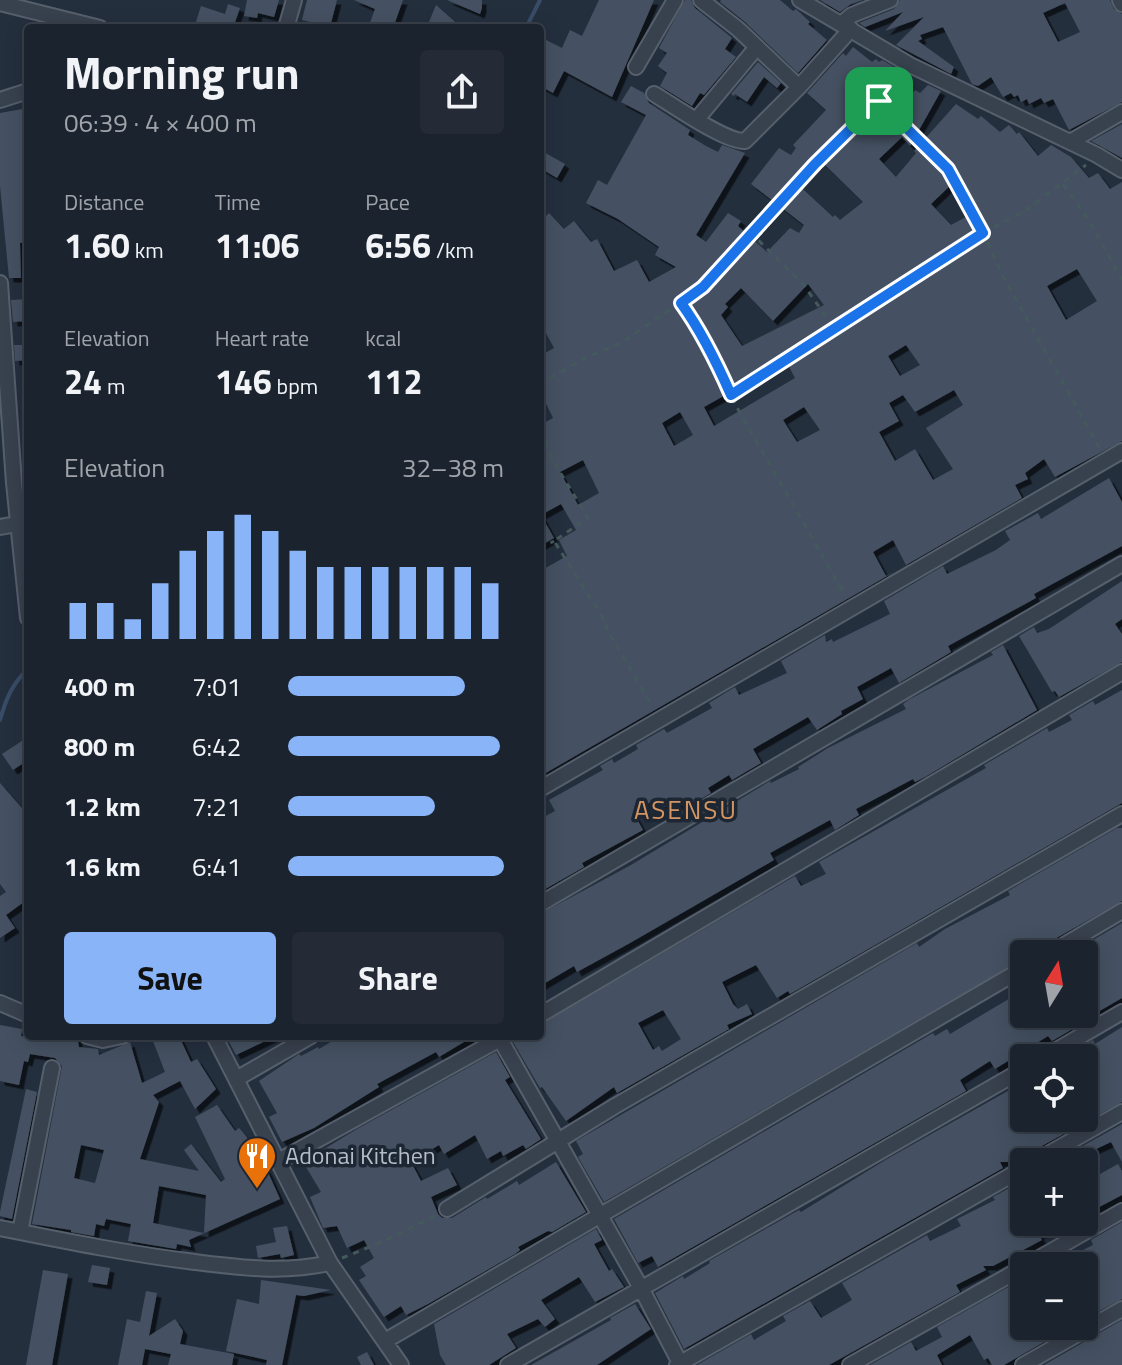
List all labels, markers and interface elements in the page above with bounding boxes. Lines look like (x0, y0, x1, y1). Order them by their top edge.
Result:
text: Morning run (64, 39, 300, 106)
button: share (420, 50, 504, 134)
pin (845, 67, 913, 135)
icon: arrive (857, 79, 901, 123)
text: 06:39 · 4 × 400 m (64, 103, 257, 142)
text: Distance (64, 185, 144, 219)
text: Time (215, 185, 261, 219)
text: Pace (365, 185, 410, 219)
text: 1.60 (64, 219, 130, 271)
text: 11:06 (215, 219, 300, 271)
text: 6:56 (365, 219, 431, 271)
text: km (130, 233, 164, 267)
text: /km (431, 233, 474, 267)
text: Elevation (64, 321, 150, 355)
text: Heart rate (215, 321, 309, 355)
text: kcal (365, 321, 401, 355)
text: 24 (64, 355, 102, 407)
text: 146 (215, 355, 272, 407)
text: 112 (365, 355, 422, 407)
text: m (102, 369, 125, 403)
text: bpm (272, 369, 318, 403)
text: Elevation (64, 448, 165, 487)
text: 32–38 m (402, 448, 504, 487)
text: 400 m (64, 667, 135, 706)
text: 7:01 (192, 667, 241, 706)
text: 800 m (64, 727, 135, 766)
text: 6:42 (192, 727, 241, 766)
text: 1.2 km (64, 787, 141, 826)
text: 7:21 (192, 787, 241, 826)
district label: ASENSU (634, 790, 738, 829)
text: 1.6 km (64, 847, 141, 886)
text: 6:41 (192, 847, 241, 886)
button: Save (64, 932, 276, 1024)
button: Share (292, 932, 504, 1024)
north arrow (1010, 940, 1098, 1028)
map controls (1010, 940, 1098, 1340)
button: locate (1010, 1044, 1098, 1132)
restaurant icon: Adonai Kitchen (236, 1135, 278, 1190)
place label: Adonai Kitchen (285, 1137, 436, 1173)
button: + (1010, 1148, 1098, 1236)
button: − (1010, 1252, 1098, 1340)

